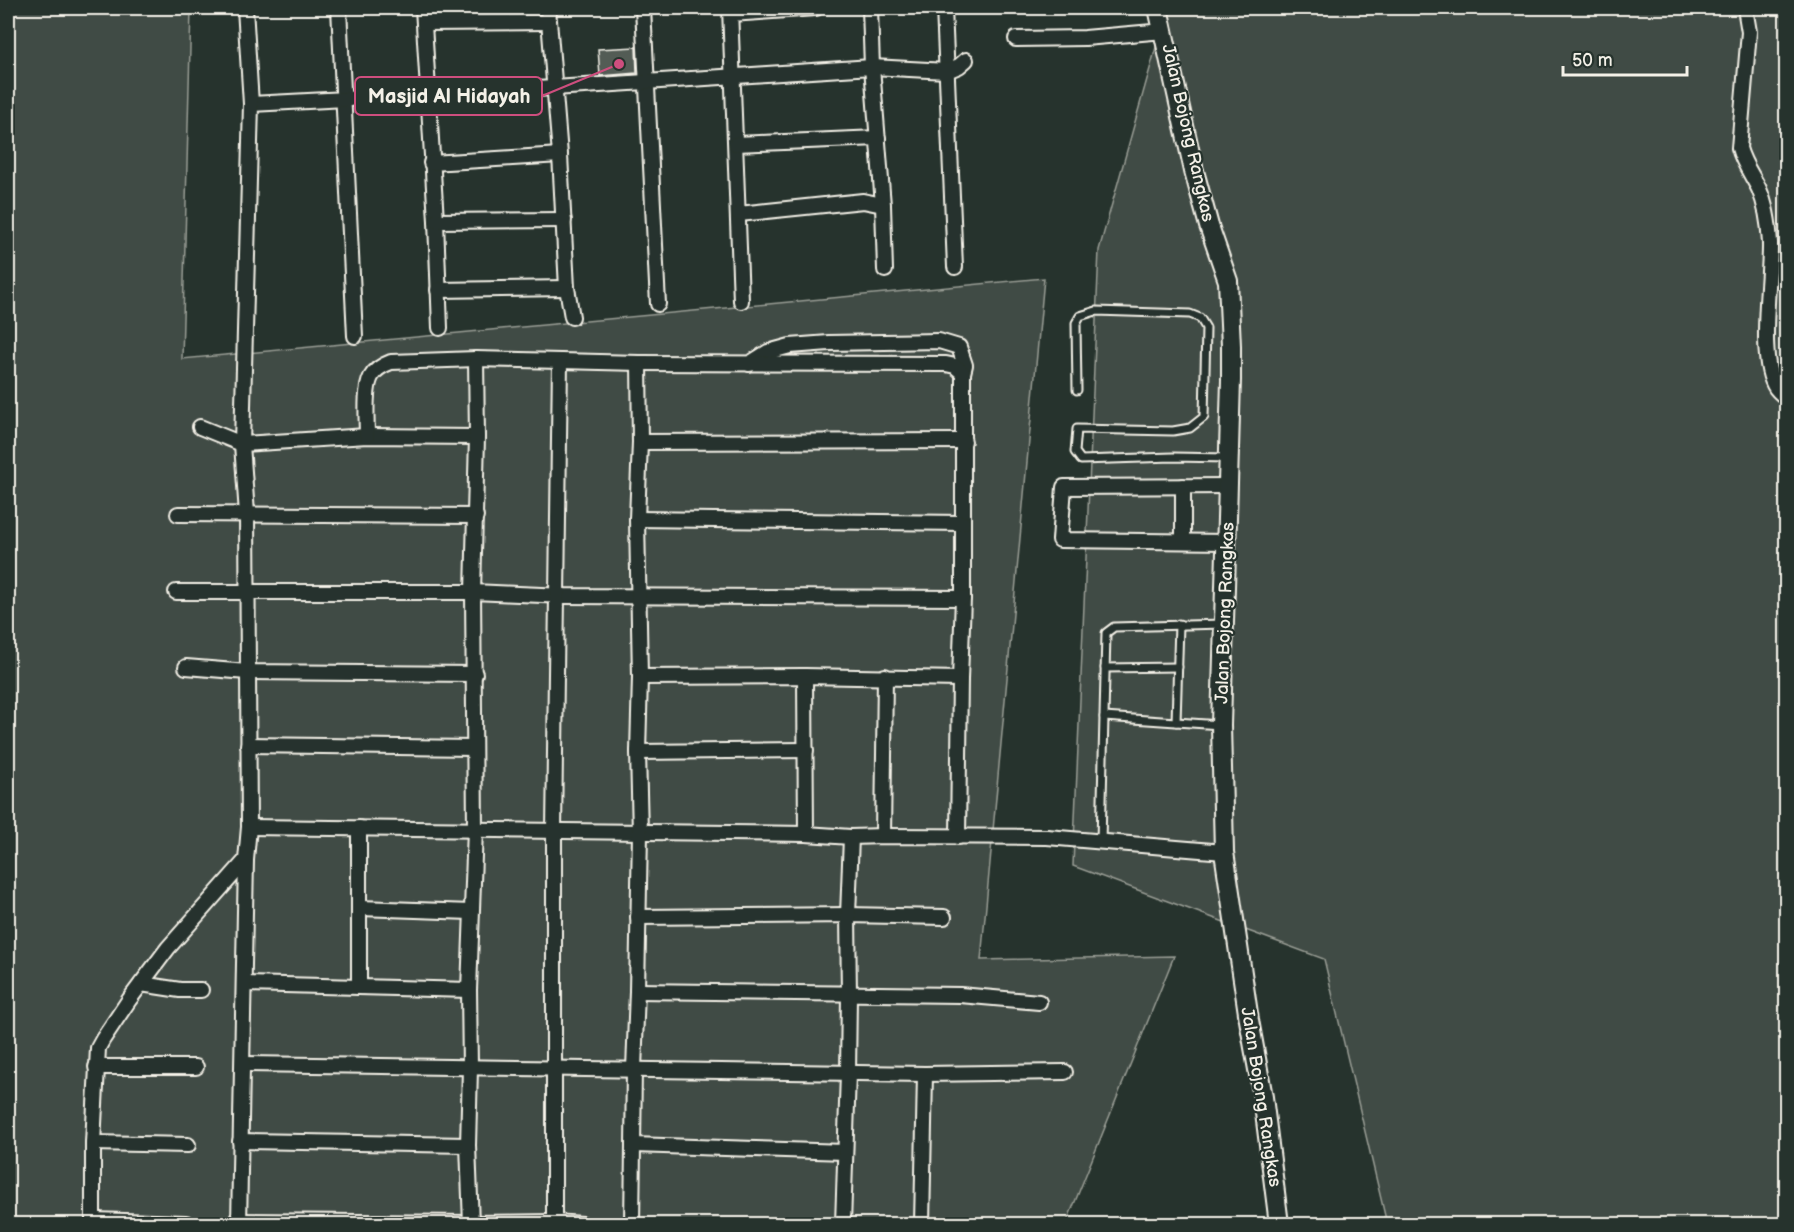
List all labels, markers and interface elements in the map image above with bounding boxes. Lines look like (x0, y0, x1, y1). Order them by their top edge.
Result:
scale bar (1563, 39, 1688, 77)
street label: Jalan Bojong Rangkas (1157, 42, 1219, 224)
text: 50 m (1572, 50, 1613, 71)
callout: Masjid Al Hidayah (355, 77, 542, 115)
text: Masjid Al Hidayah (368, 85, 530, 109)
street label: Jalan Bojong Rangkas (1211, 522, 1239, 704)
street label: Jalan Bojong Rangkas (1236, 1006, 1286, 1188)

